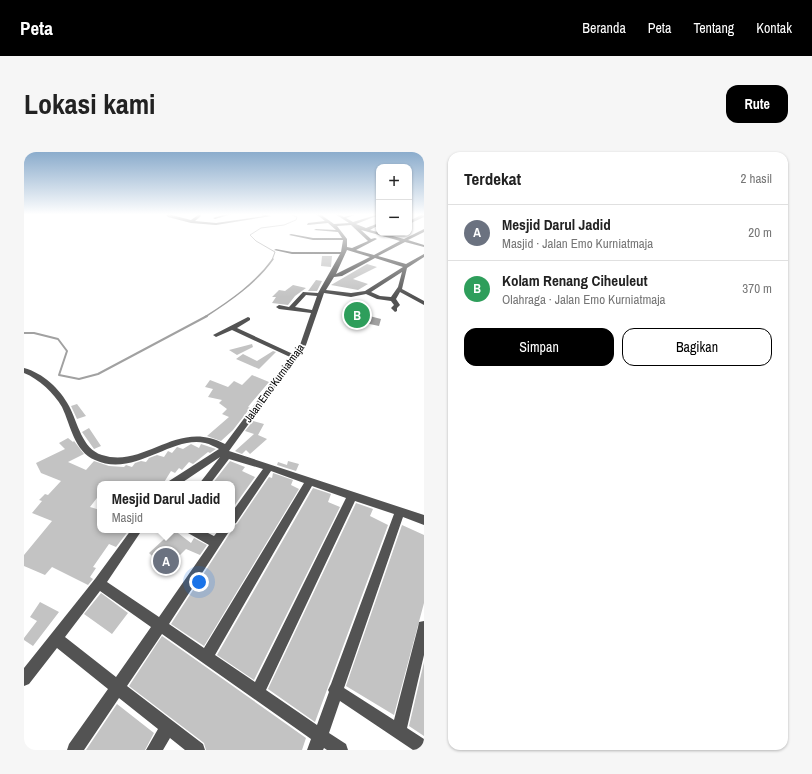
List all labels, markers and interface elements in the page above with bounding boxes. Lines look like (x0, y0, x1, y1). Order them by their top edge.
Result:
text: Peta (20, 15, 53, 41)
text: Beranda (582, 19, 626, 37)
text: Peta (648, 19, 671, 37)
text: Tentang (693, 19, 734, 37)
text: Kontak (756, 19, 792, 37)
text: Lokasi kami (24, 85, 155, 123)
button: Rute (726, 85, 788, 123)
map controls (376, 164, 412, 236)
button: + (376, 164, 412, 200)
text: Terdekat (464, 167, 521, 190)
text: 2 hasil (741, 170, 772, 187)
button: − (376, 200, 412, 236)
text: Mesjid Darul Jadid (502, 214, 611, 235)
text: A (473, 224, 481, 241)
text: 20 m (748, 224, 772, 241)
text: Masjid · Jalan Emo Kurniatmaja (502, 235, 653, 252)
text: Kolam Renang Ciheuleut (502, 270, 648, 291)
text: B (473, 280, 481, 297)
text: 370 m (742, 280, 772, 297)
text: Olahraga · Jalan Emo Kurniatmaja (502, 291, 666, 308)
pin: B (344, 300, 370, 330)
button: Simpan (464, 328, 614, 366)
button: Bagikan (622, 328, 772, 366)
street label: Jalan Emo Kurniatmaja (241, 341, 307, 425)
popup (97, 481, 235, 533)
text: Mesjid Darul Jadid (112, 488, 220, 509)
text: Masjid (112, 509, 143, 526)
pin: A (153, 546, 179, 576)
your location (189, 572, 209, 592)

